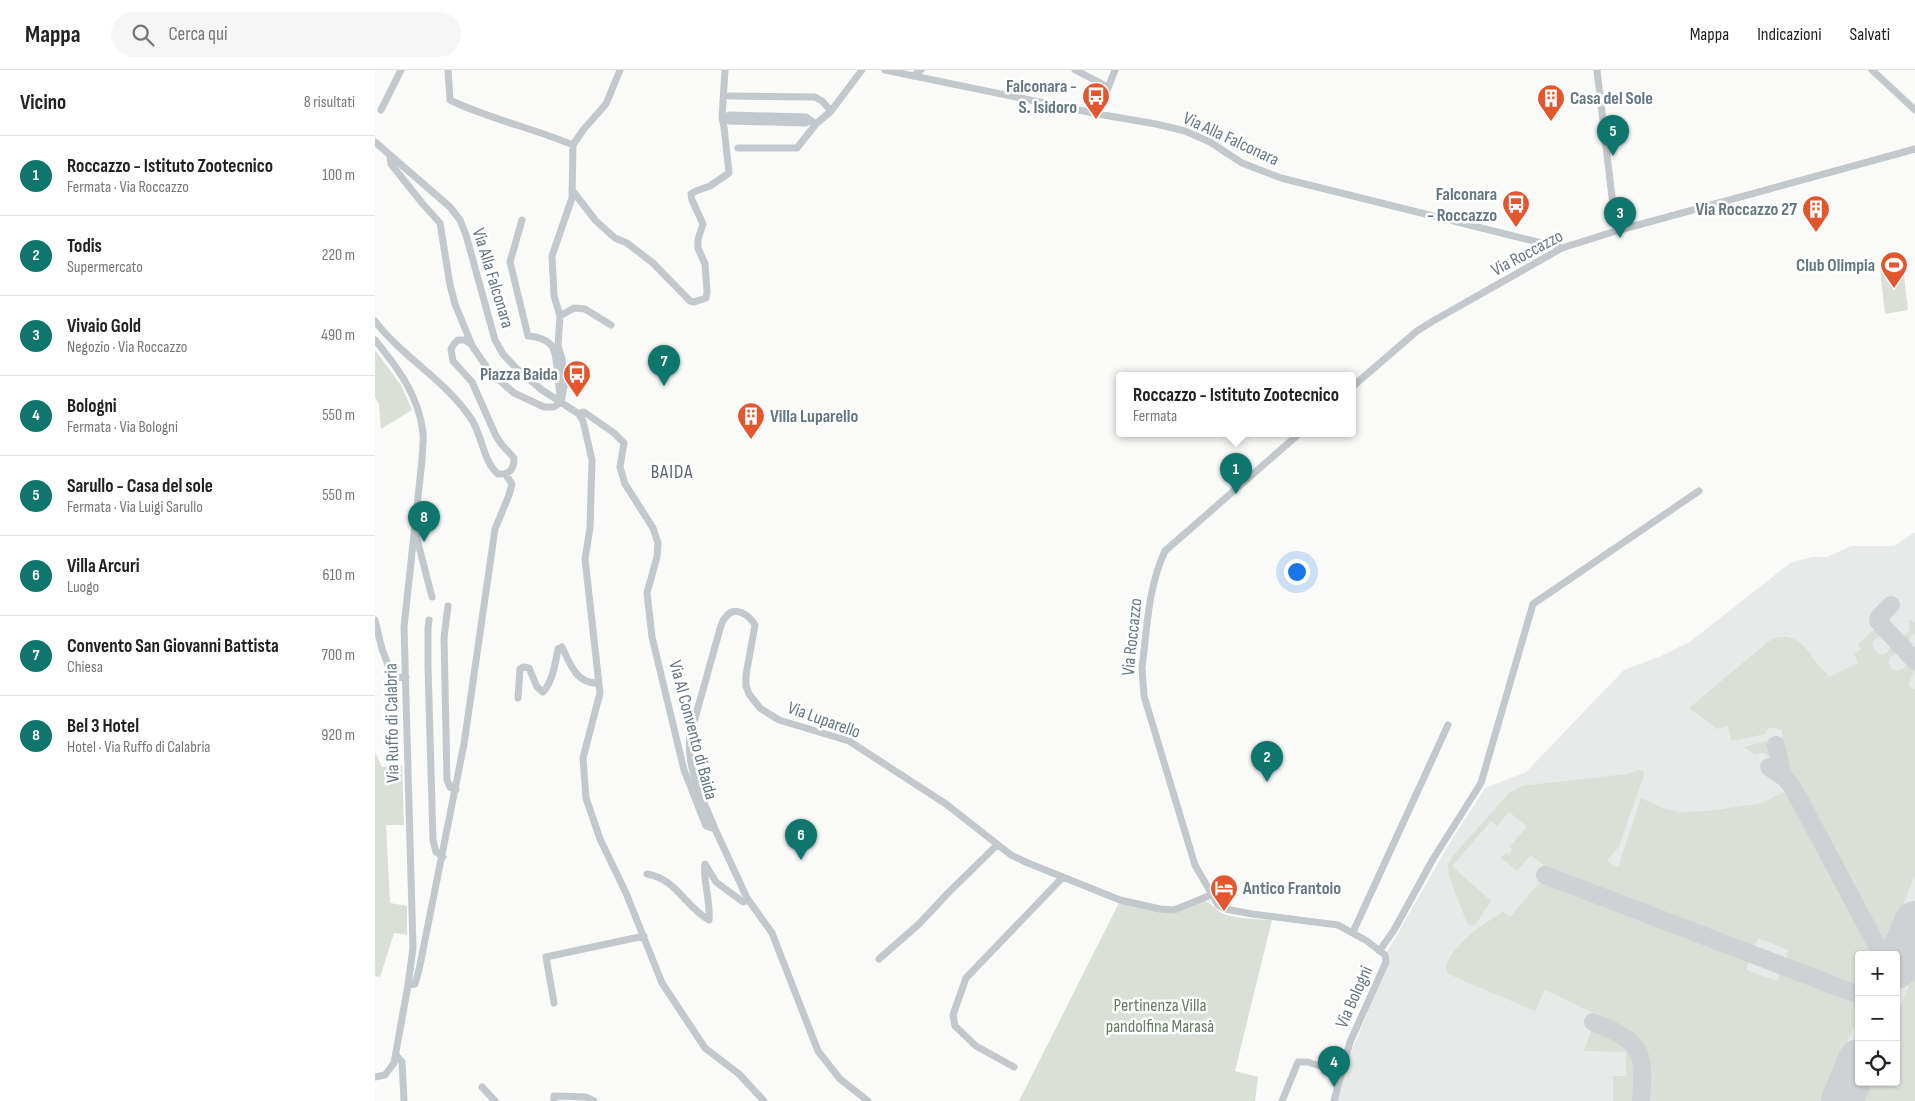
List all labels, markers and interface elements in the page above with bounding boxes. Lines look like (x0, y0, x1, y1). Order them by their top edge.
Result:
search box (111, 12, 461, 57)
text: Mappa (25, 20, 81, 49)
icon: search (129, 21, 157, 49)
text: Cerca qui (169, 23, 227, 46)
text: Mappa (1690, 24, 1729, 45)
text: Indicazioni (1757, 24, 1822, 45)
text: Salvati (1850, 24, 1890, 45)
place label: Falconara - S. Isidoro (1006, 76, 1077, 118)
bus stop icon: Falconara - S. Isidoro (1081, 81, 1111, 120)
building icon: Casa del Sole (1536, 83, 1566, 122)
place label: Casa del Sole (1570, 88, 1653, 109)
text: Vicino (20, 90, 66, 115)
text: 8 risultati (304, 93, 355, 112)
street label: Via Alla Falconara (1180, 108, 1282, 170)
pin: 5 (1597, 115, 1629, 156)
text: Roccazzo - Istituto Zootecnico (67, 155, 273, 178)
text: 1 (33, 166, 39, 185)
text: 100 m (322, 166, 355, 185)
text: Fermata · Via Roccazzo (67, 178, 189, 197)
place label: Falconara - Roccazzo (1427, 184, 1497, 226)
bus stop icon: Falconara - Roccazzo (1501, 189, 1531, 228)
building icon: Via Roccazzo 27 (1801, 194, 1831, 233)
pin: 3 (1604, 197, 1636, 238)
place label: Via Roccazzo 27 (1696, 199, 1797, 220)
street label: Via Alla Falconara (468, 225, 518, 331)
street label: Via Roccazzo (1488, 225, 1566, 281)
text: Todis (67, 235, 102, 258)
text: 2 (32, 246, 40, 265)
text: 220 m (322, 246, 355, 265)
sports icon: Club Olimpia (1879, 250, 1909, 289)
place label: Club Olimpia (1796, 255, 1875, 276)
text: Supermercato (67, 258, 143, 277)
text: Vivaio Gold (67, 315, 141, 338)
text: 3 (32, 326, 40, 345)
text: 490 m (321, 326, 355, 345)
text: Negozio · Via Roccazzo (67, 338, 187, 357)
pin: 7 (648, 345, 680, 386)
bus stop icon: Piazza Baida (562, 359, 592, 398)
place label: Piazza Baida (480, 364, 558, 385)
popup (1116, 372, 1356, 437)
text: Roccazzo - Istituto Zootecnico (1133, 384, 1339, 407)
text: Bologni (67, 395, 117, 418)
building icon: Villa Luparello (736, 401, 766, 440)
text: 4 (32, 406, 40, 425)
text: 550 m (322, 406, 355, 425)
place label: Villa Luparello (770, 406, 858, 427)
text: Fermata (1133, 407, 1177, 426)
text: Fermata · Via Bologni (67, 418, 178, 437)
pin: 1 (1220, 453, 1252, 494)
district label: BAIDA (651, 461, 693, 484)
text: Sarullo - Casa del sole (67, 475, 213, 498)
text: 5 (32, 486, 40, 505)
text: 550 m (322, 486, 355, 505)
text: Fermata · Via Luigi Sarullo (67, 498, 203, 517)
pin: 8 (408, 501, 440, 542)
text: Villa Arcuri (67, 555, 140, 578)
your location (1284, 559, 1310, 585)
text: 6 (32, 566, 40, 585)
text: 610 m (322, 566, 355, 585)
text: Luogo (67, 578, 99, 597)
street label: Via Roccazzo (1117, 597, 1147, 677)
text: Convento San Giovanni Battista (67, 635, 279, 658)
text: 7 (33, 646, 39, 665)
text: 700 m (322, 646, 355, 665)
text: Chiesa (67, 658, 103, 677)
street label: Via Al Convento di Baida (664, 658, 722, 802)
street label: Via Ruffo di Calabria (380, 663, 404, 783)
street label: Via Luparello (785, 697, 863, 743)
text: Bel 3 Hotel (67, 715, 139, 738)
text: 8 (32, 726, 40, 745)
text: 920 m (321, 726, 355, 745)
text: Hotel · Via Ruffo di Calabria (67, 738, 211, 757)
pin: 2 (1251, 741, 1283, 782)
pin: 6 (785, 819, 817, 860)
hotel icon: Antico Frantoio (1209, 873, 1239, 912)
place label: Antico Frantoio (1242, 878, 1341, 899)
map controls (1855, 951, 1900, 1086)
button: + (1855, 951, 1900, 996)
street label: Via Bologni (1331, 963, 1377, 1031)
park label: Pertinenza Villa pandolfina Marasà (1106, 995, 1214, 1037)
button: − (1855, 996, 1900, 1041)
button: locate (1855, 1041, 1900, 1086)
pin: 4 (1318, 1046, 1350, 1087)

